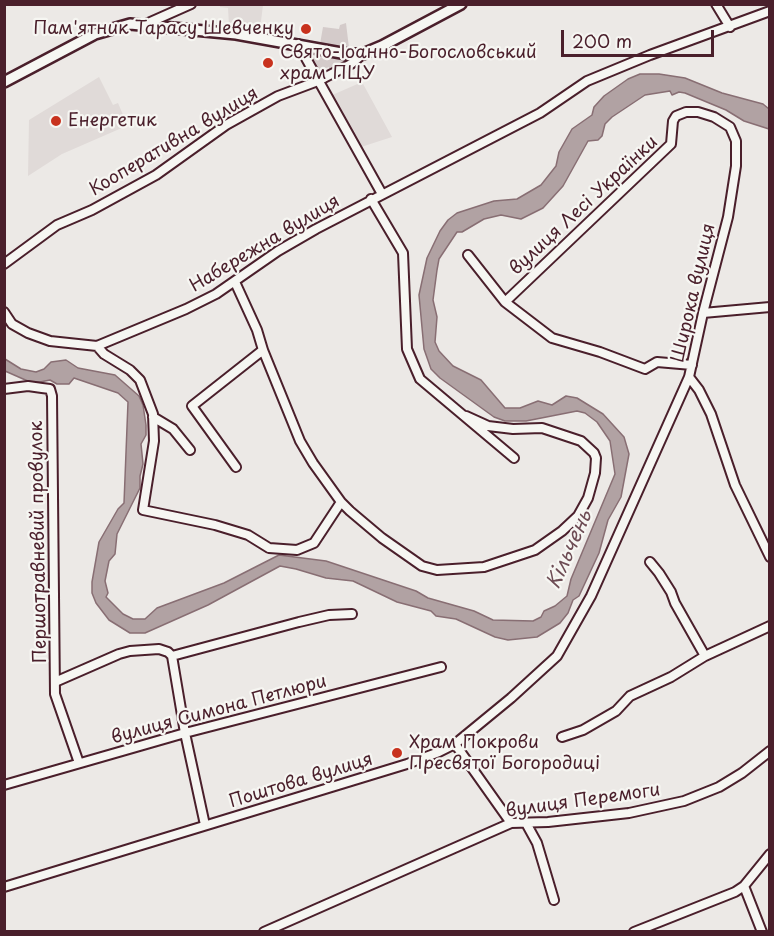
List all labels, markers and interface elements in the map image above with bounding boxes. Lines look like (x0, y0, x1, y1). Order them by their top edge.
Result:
place label: Пам'ятник Тарасу Шевченку (33, 18, 294, 40)
scale bar (564, 18, 717, 56)
marker: Пам'ятник Тарасу Шевченку (299, 22, 313, 36)
text: 200 m (572, 27, 632, 54)
place label: Свято-Іоанно-Богословський храм ПЦУ (280, 42, 537, 84)
marker: Свято-Іоанно-Богословський храм ПЦУ (261, 56, 275, 70)
street label: Кооперативна вулиця (86, 83, 262, 201)
place label: Енергетик (68, 110, 157, 132)
marker: Енергетик (49, 114, 63, 128)
street label: вулиця Лесі Українки (506, 132, 662, 280)
street label: Набережна вулиця (186, 191, 344, 297)
street label: Широка вулиця (668, 221, 720, 365)
street label: Першотравневий провулок (26, 421, 52, 663)
water label: Кільчень (542, 507, 598, 593)
street label: вулиця Симона Петлюри (109, 671, 329, 749)
place label: Храм Покрови Пресвятої Богородиці (409, 732, 600, 774)
marker: Храм Покрови Пресвятої Богородиці (390, 746, 404, 760)
street label: Поштова вулиця (227, 749, 375, 813)
street label: вулиця Перемоги (504, 779, 662, 823)

